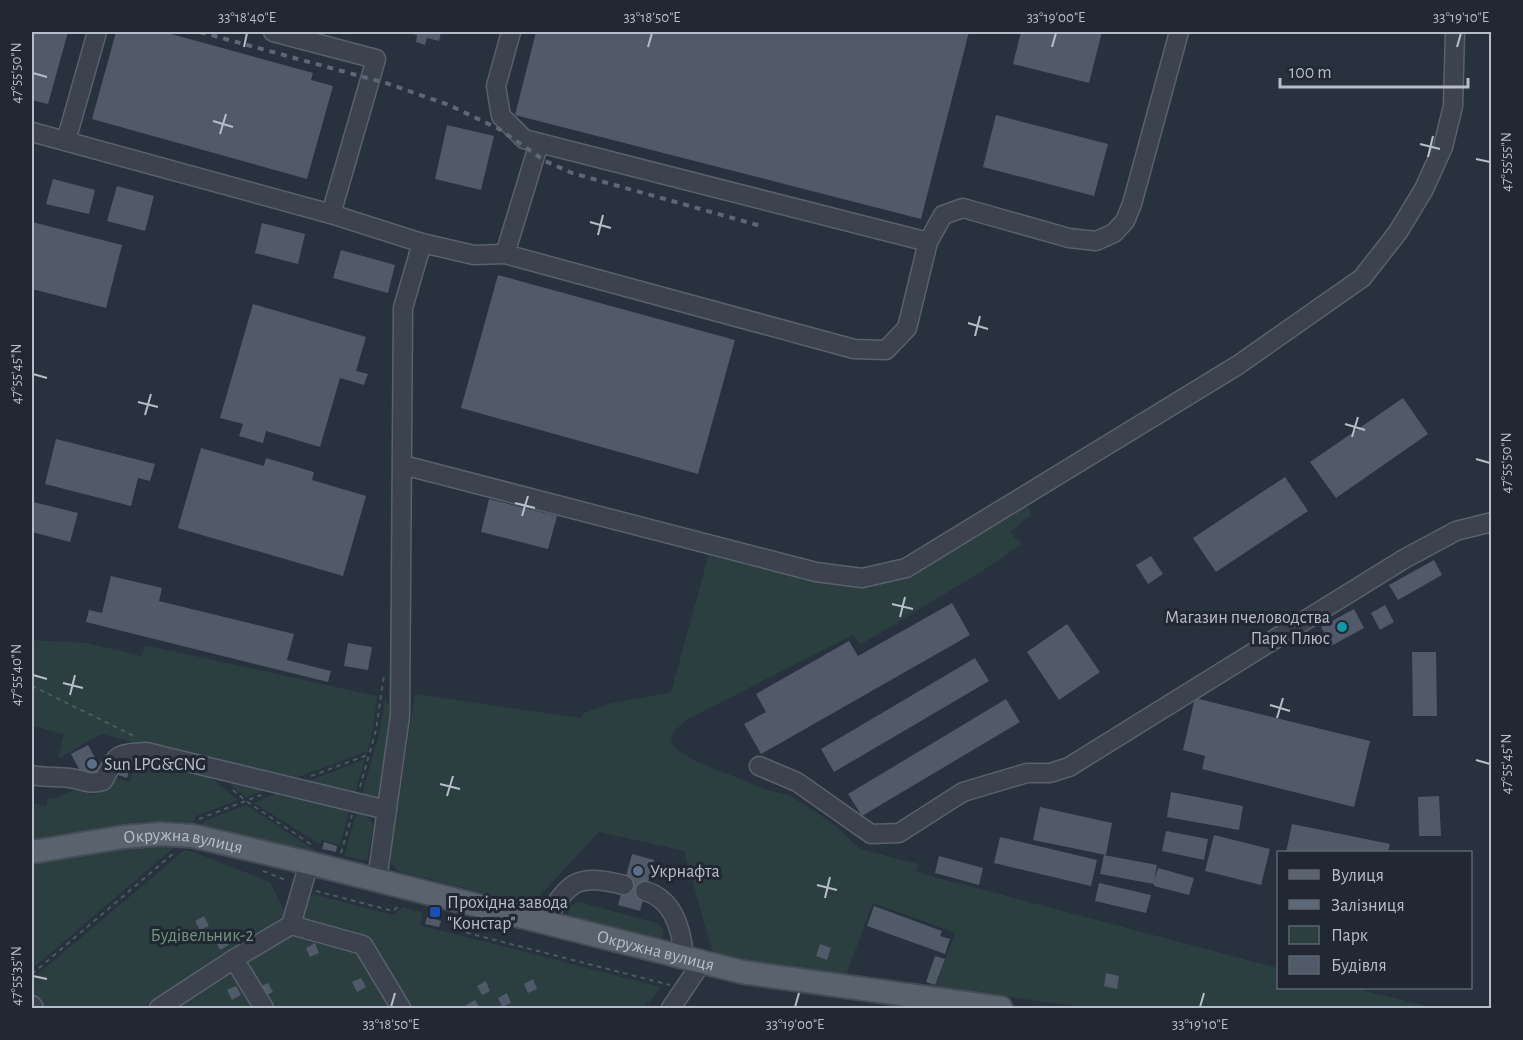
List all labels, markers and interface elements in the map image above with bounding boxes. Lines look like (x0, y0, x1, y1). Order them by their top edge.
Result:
text: 33°18'40"E (218, 10, 276, 25)
text: 33°18'50"E (623, 10, 681, 25)
text: 33°19'00"E (1027, 10, 1085, 25)
text: 33°19'10"E (1433, 10, 1489, 25)
text: 47°55'50"N (9, 42, 24, 104)
scale bar (1280, 51, 1468, 89)
text: 100 m (1289, 64, 1332, 82)
text: 47°55'55"N (1499, 132, 1514, 192)
text: 47°55'45"N (9, 344, 24, 404)
text: 47°55'50"N (1499, 432, 1514, 494)
place label: Магазин пчеловодства Парк Плюс (1165, 609, 1330, 648)
marker: Магазин пчеловодства Парк Плюс (1335, 620, 1349, 634)
text: 47°55'40"N (9, 644, 24, 706)
text: 47°55'45"N (1499, 734, 1514, 794)
place label: Sun LPG&CNG (104, 756, 206, 774)
marker: Sun LPG&CNG (85, 757, 99, 771)
street label: Окружна вулиця (123, 826, 244, 857)
legend (1277, 851, 1472, 989)
place label: Укрнафта (650, 863, 720, 881)
marker: Укрнафта (631, 864, 645, 878)
text: Вулиця (1331, 867, 1384, 885)
place label: Прохідна завода "Констар" (447, 894, 568, 933)
text: Залізниця (1331, 897, 1405, 915)
marker: Прохідна завода "Констар" (428, 905, 442, 919)
park label: Будівельник-2 (150, 927, 254, 945)
text: Парк (1331, 927, 1369, 945)
street label: Окружна вулиця (595, 928, 716, 975)
text: 47°55'35"N (9, 946, 24, 1006)
text: Будівля (1331, 957, 1387, 975)
text: 33°18'50"E (362, 1017, 420, 1032)
text: 33°19'00"E (766, 1017, 824, 1032)
text: 33°19'10"E (1172, 1017, 1228, 1032)

